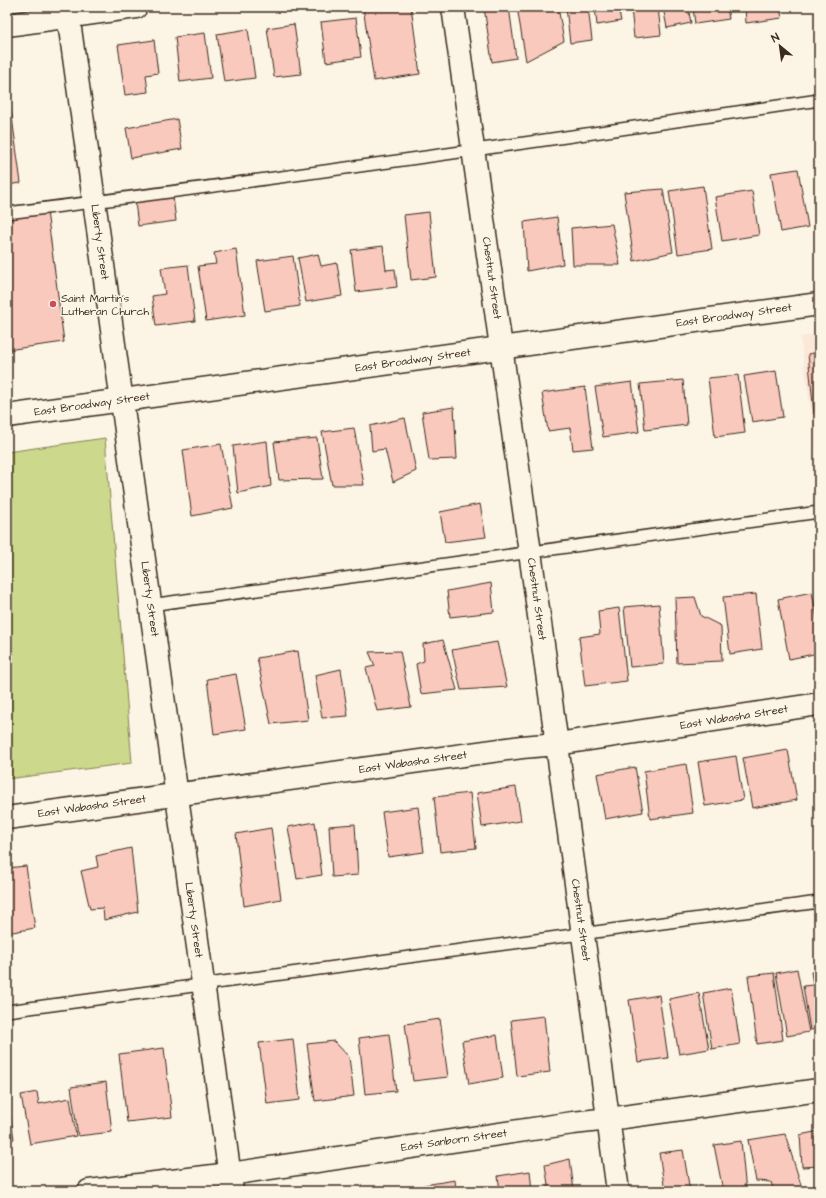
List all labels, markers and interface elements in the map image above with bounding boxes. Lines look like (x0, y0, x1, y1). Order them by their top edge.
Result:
north arrow (760, 26, 800, 66)
text: N (769, 29, 782, 46)
street label: Liberty Street (86, 203, 113, 282)
street label: Chestnut Street (479, 236, 505, 321)
place label: Saint Martin's Lutheran Church (61, 291, 149, 319)
marker: Saint Martin's Lutheran Church (48, 299, 58, 309)
street label: East Broadway Street (675, 299, 793, 332)
street label: East Broadway Street (354, 344, 472, 377)
street label: East Broadway Street (33, 388, 151, 421)
street label: Chestnut Street (524, 557, 550, 642)
street label: Liberty Street (136, 560, 163, 639)
street label: East Wabasha Street (679, 701, 790, 733)
street label: East Wabasha Street (358, 747, 469, 777)
street label: East Wabasha Street (37, 791, 148, 821)
street label: Chestnut Street (568, 878, 594, 963)
street label: Liberty Street (180, 881, 207, 960)
street label: East Sanborn Street (400, 1125, 509, 1155)

